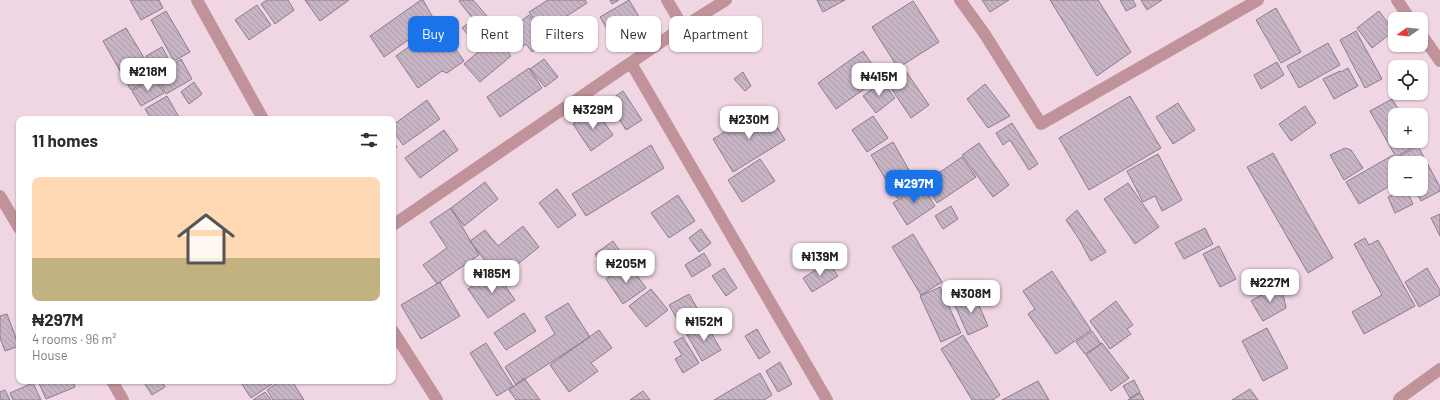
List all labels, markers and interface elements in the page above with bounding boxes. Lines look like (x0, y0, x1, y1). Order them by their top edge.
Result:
north arrow (1388, 12, 1428, 52)
map controls (1388, 12, 1428, 196)
chip: Buy (408, 16, 459, 52)
chip: Rent (467, 16, 523, 52)
chip: Filters (531, 16, 598, 52)
chip: New (606, 16, 661, 52)
chip: Apartment (669, 16, 762, 52)
pin: ₦218M (120, 58, 176, 92)
button: locate (1388, 60, 1428, 100)
text: ₦218M (129, 63, 167, 79)
pin: ₦415M (851, 63, 907, 97)
text: ₦415M (861, 68, 897, 84)
pin: ₦329M (565, 96, 621, 130)
text: ₦329M (573, 101, 613, 117)
pin: ₦230M (721, 106, 777, 140)
button: + (1388, 108, 1428, 148)
text: ₦230M (729, 111, 769, 127)
icon: filters (358, 129, 380, 151)
text: 11 homes (32, 130, 98, 150)
button: − (1388, 156, 1428, 196)
pin: ₦297M (886, 170, 942, 204)
text: ₦297M (894, 175, 934, 191)
icon: home (170, 203, 242, 275)
pin: ₦139M (792, 243, 848, 277)
text: ₦139M (801, 248, 839, 264)
pin: ₦205M (598, 250, 654, 284)
text: ₦205M (606, 255, 646, 271)
pin: ₦185M (464, 260, 520, 294)
text: ₦185M (473, 265, 511, 281)
pin: ₦227M (1242, 269, 1298, 303)
text: ₦227M (1250, 274, 1290, 290)
pin: ₦308M (943, 280, 999, 314)
text: ₦308M (951, 285, 991, 301)
pin: ₦152M (676, 308, 732, 342)
text: ₦297M (32, 309, 83, 329)
text: ₦152M (685, 313, 723, 329)
text: 4 rooms · 96 m² (32, 331, 117, 347)
text: House (32, 347, 68, 363)

